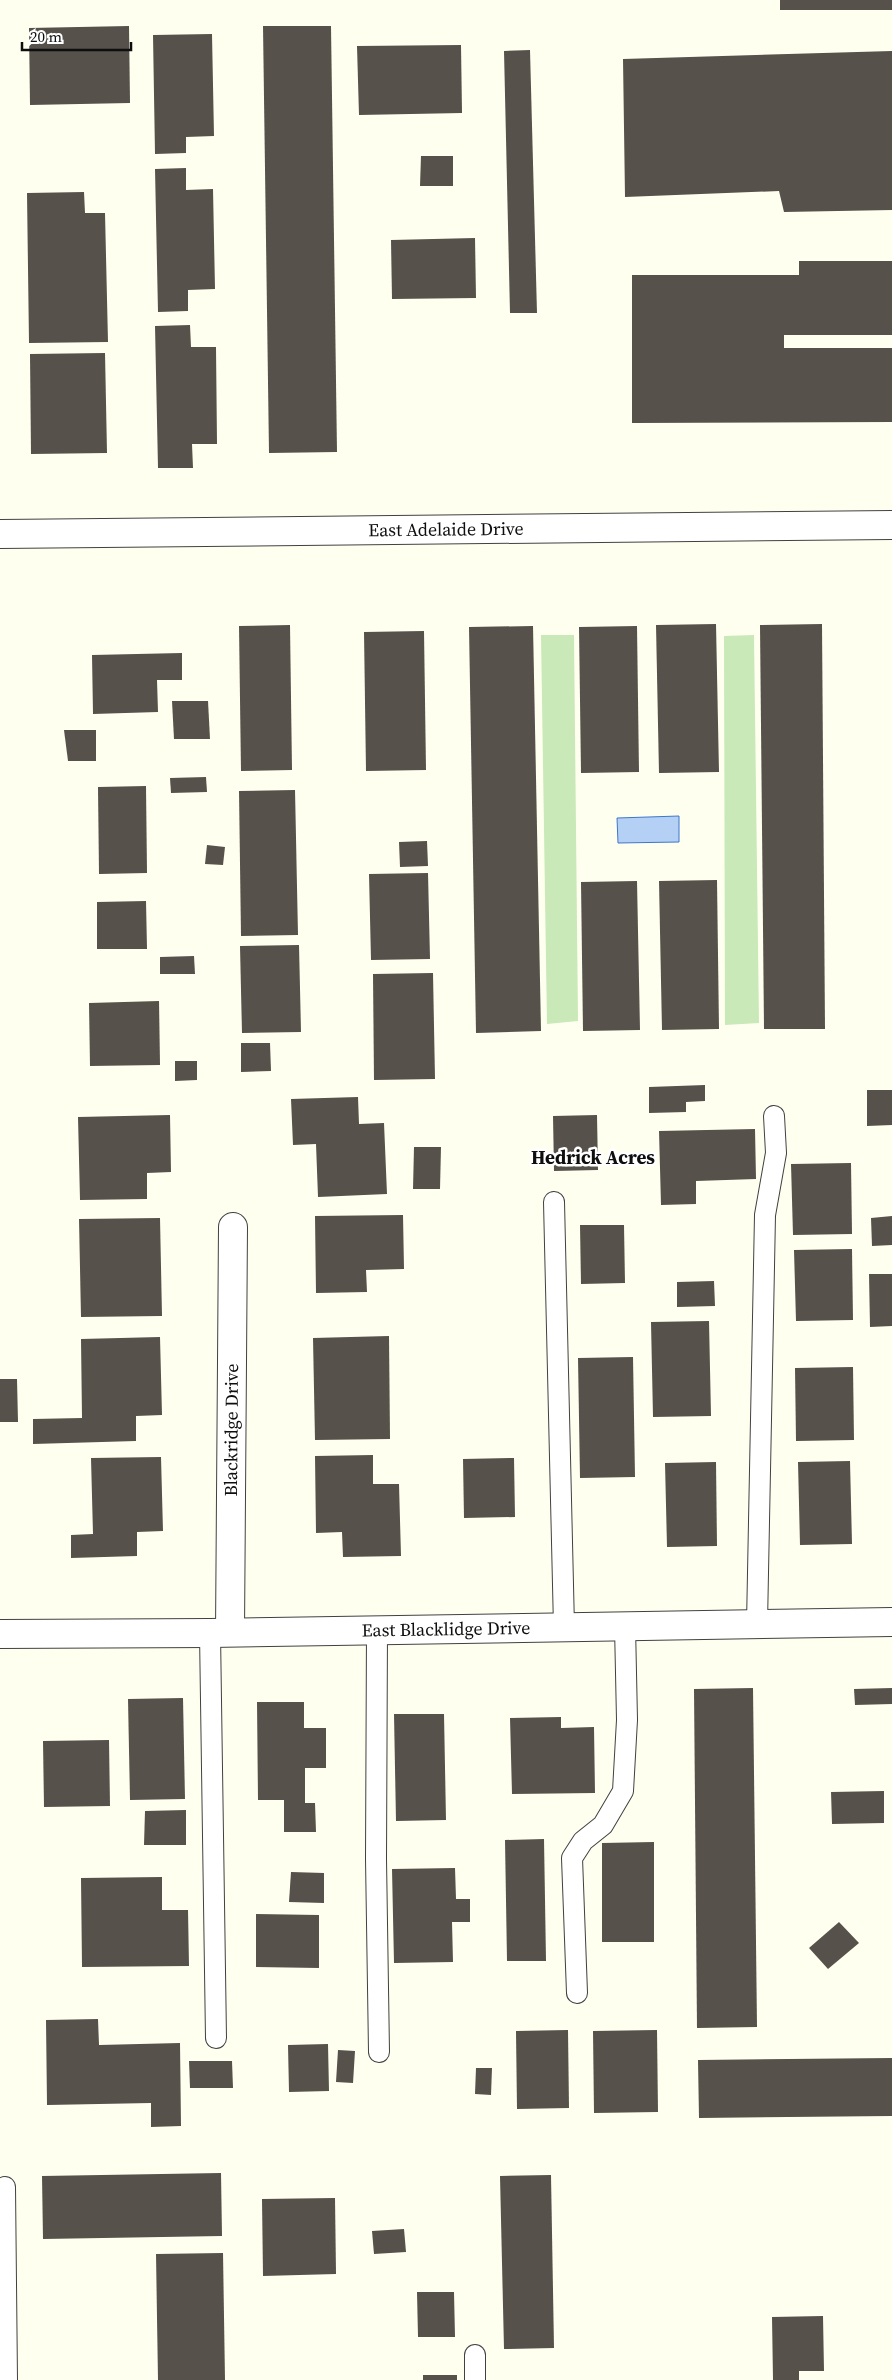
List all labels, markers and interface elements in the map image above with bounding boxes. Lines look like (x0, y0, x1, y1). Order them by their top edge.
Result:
scale bar (22, 20, 131, 52)
text: 20 m (30, 26, 62, 47)
street label: East Adelaide Drive (368, 516, 524, 542)
district label: Hedrick Acres (531, 1144, 655, 1170)
street label: Blackridge Drive (218, 1363, 244, 1497)
street label: East Blacklidge Drive (361, 1615, 530, 1643)

